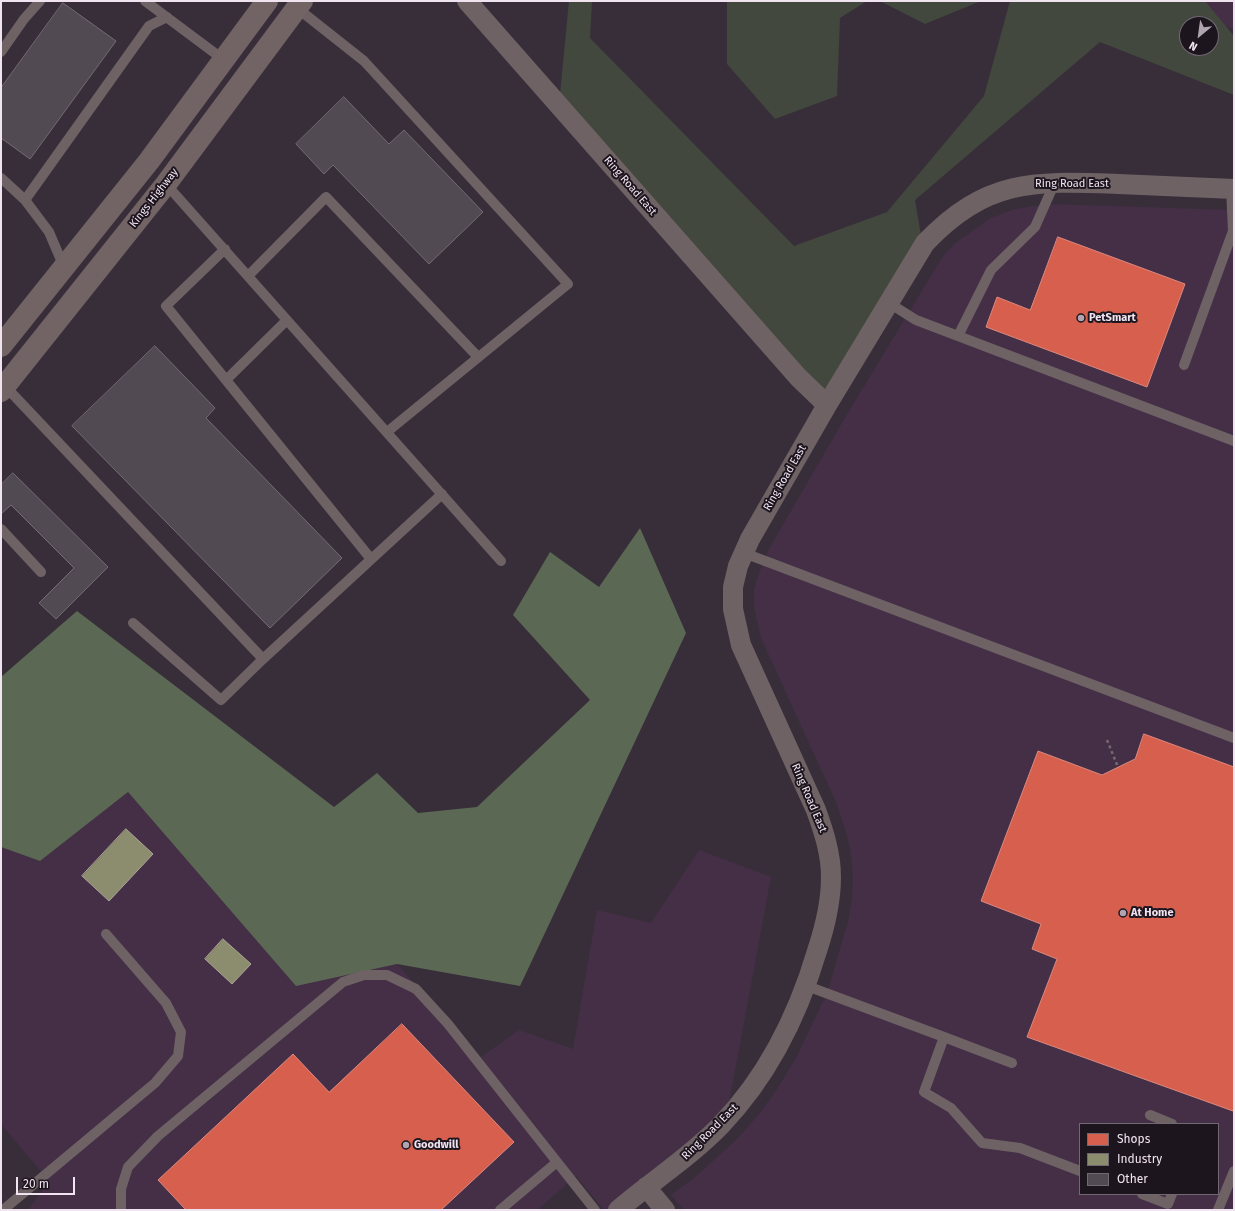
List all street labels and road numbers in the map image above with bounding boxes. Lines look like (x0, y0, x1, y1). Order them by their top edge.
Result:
street label: Ring Road East (601, 154, 659, 218)
street label: Kings Highway (127, 166, 181, 230)
street label: Ring Road East (1035, 177, 1109, 191)
street label: Ring Road East (761, 443, 809, 513)
street label: Ring Road East (788, 761, 830, 835)
street label: Ring Road East (679, 1101, 741, 1163)

